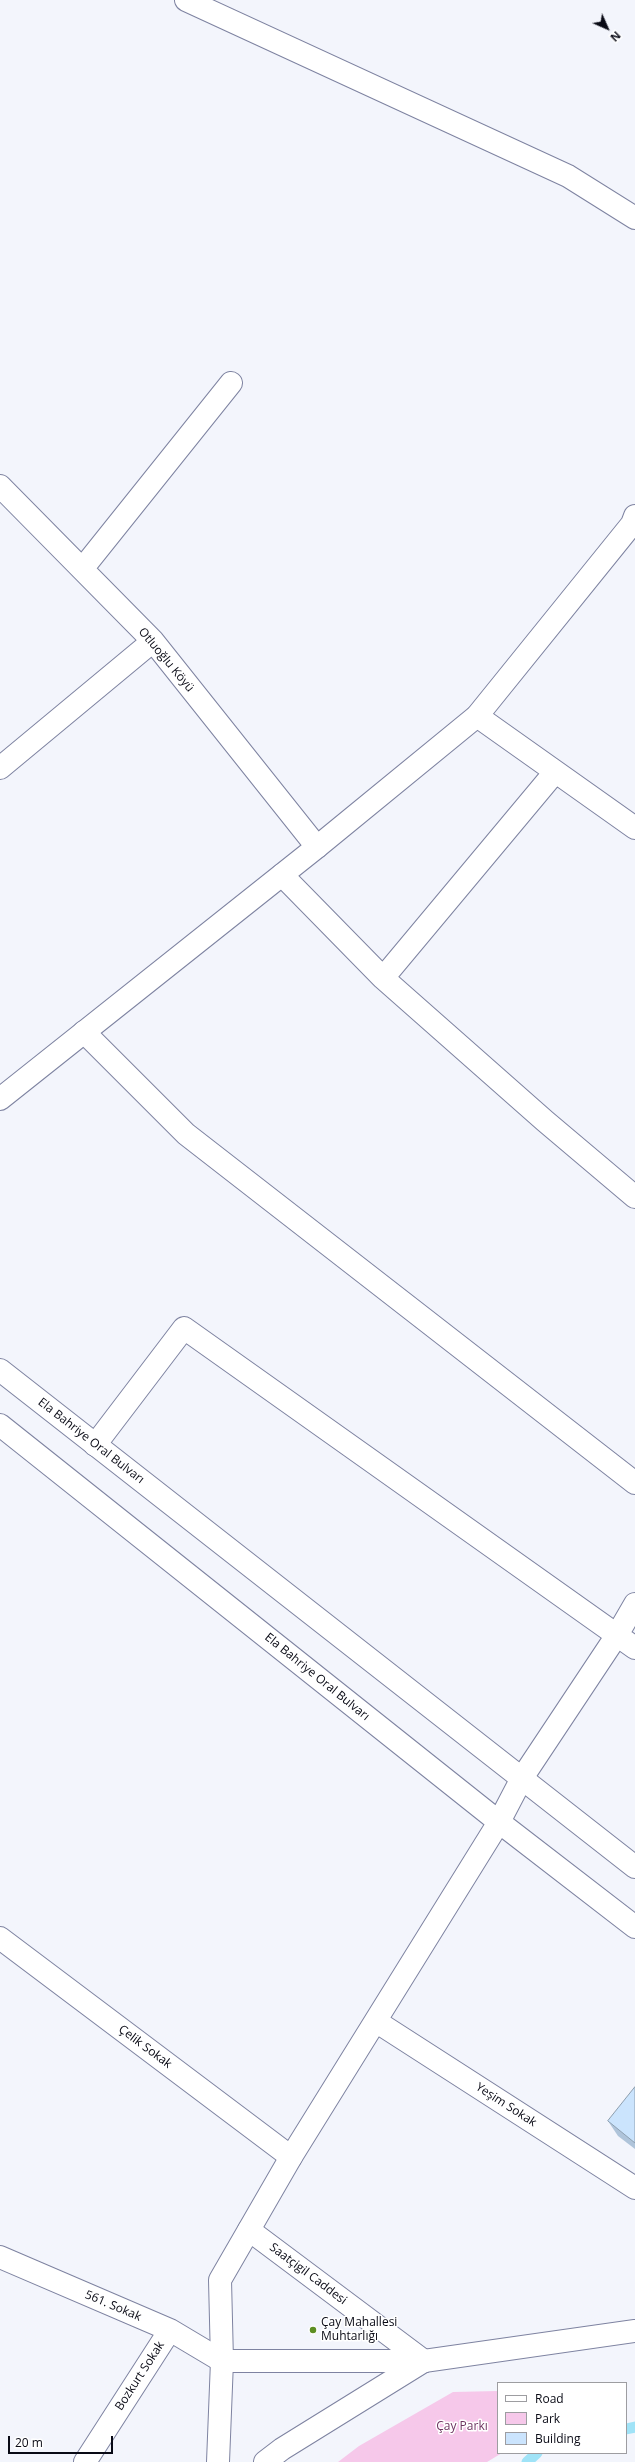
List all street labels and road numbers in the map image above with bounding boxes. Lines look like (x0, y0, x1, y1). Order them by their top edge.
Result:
street label: Otluoğlu Köyü (135, 625, 197, 695)
street label: Ela Bahriye Oral Bulvarı (35, 1395, 147, 1487)
street label: Ela Bahriye Oral Bulvarı (262, 1630, 372, 1724)
street label: Çelik Sokak (116, 2022, 174, 2072)
street label: Yeşim Sokak (473, 2080, 539, 2130)
street label: Saatçigil Caddesi (267, 2240, 349, 2308)
street label: 561. Sokak (83, 2288, 143, 2324)
street label: Bozkurt Sokak (112, 2339, 168, 2413)

